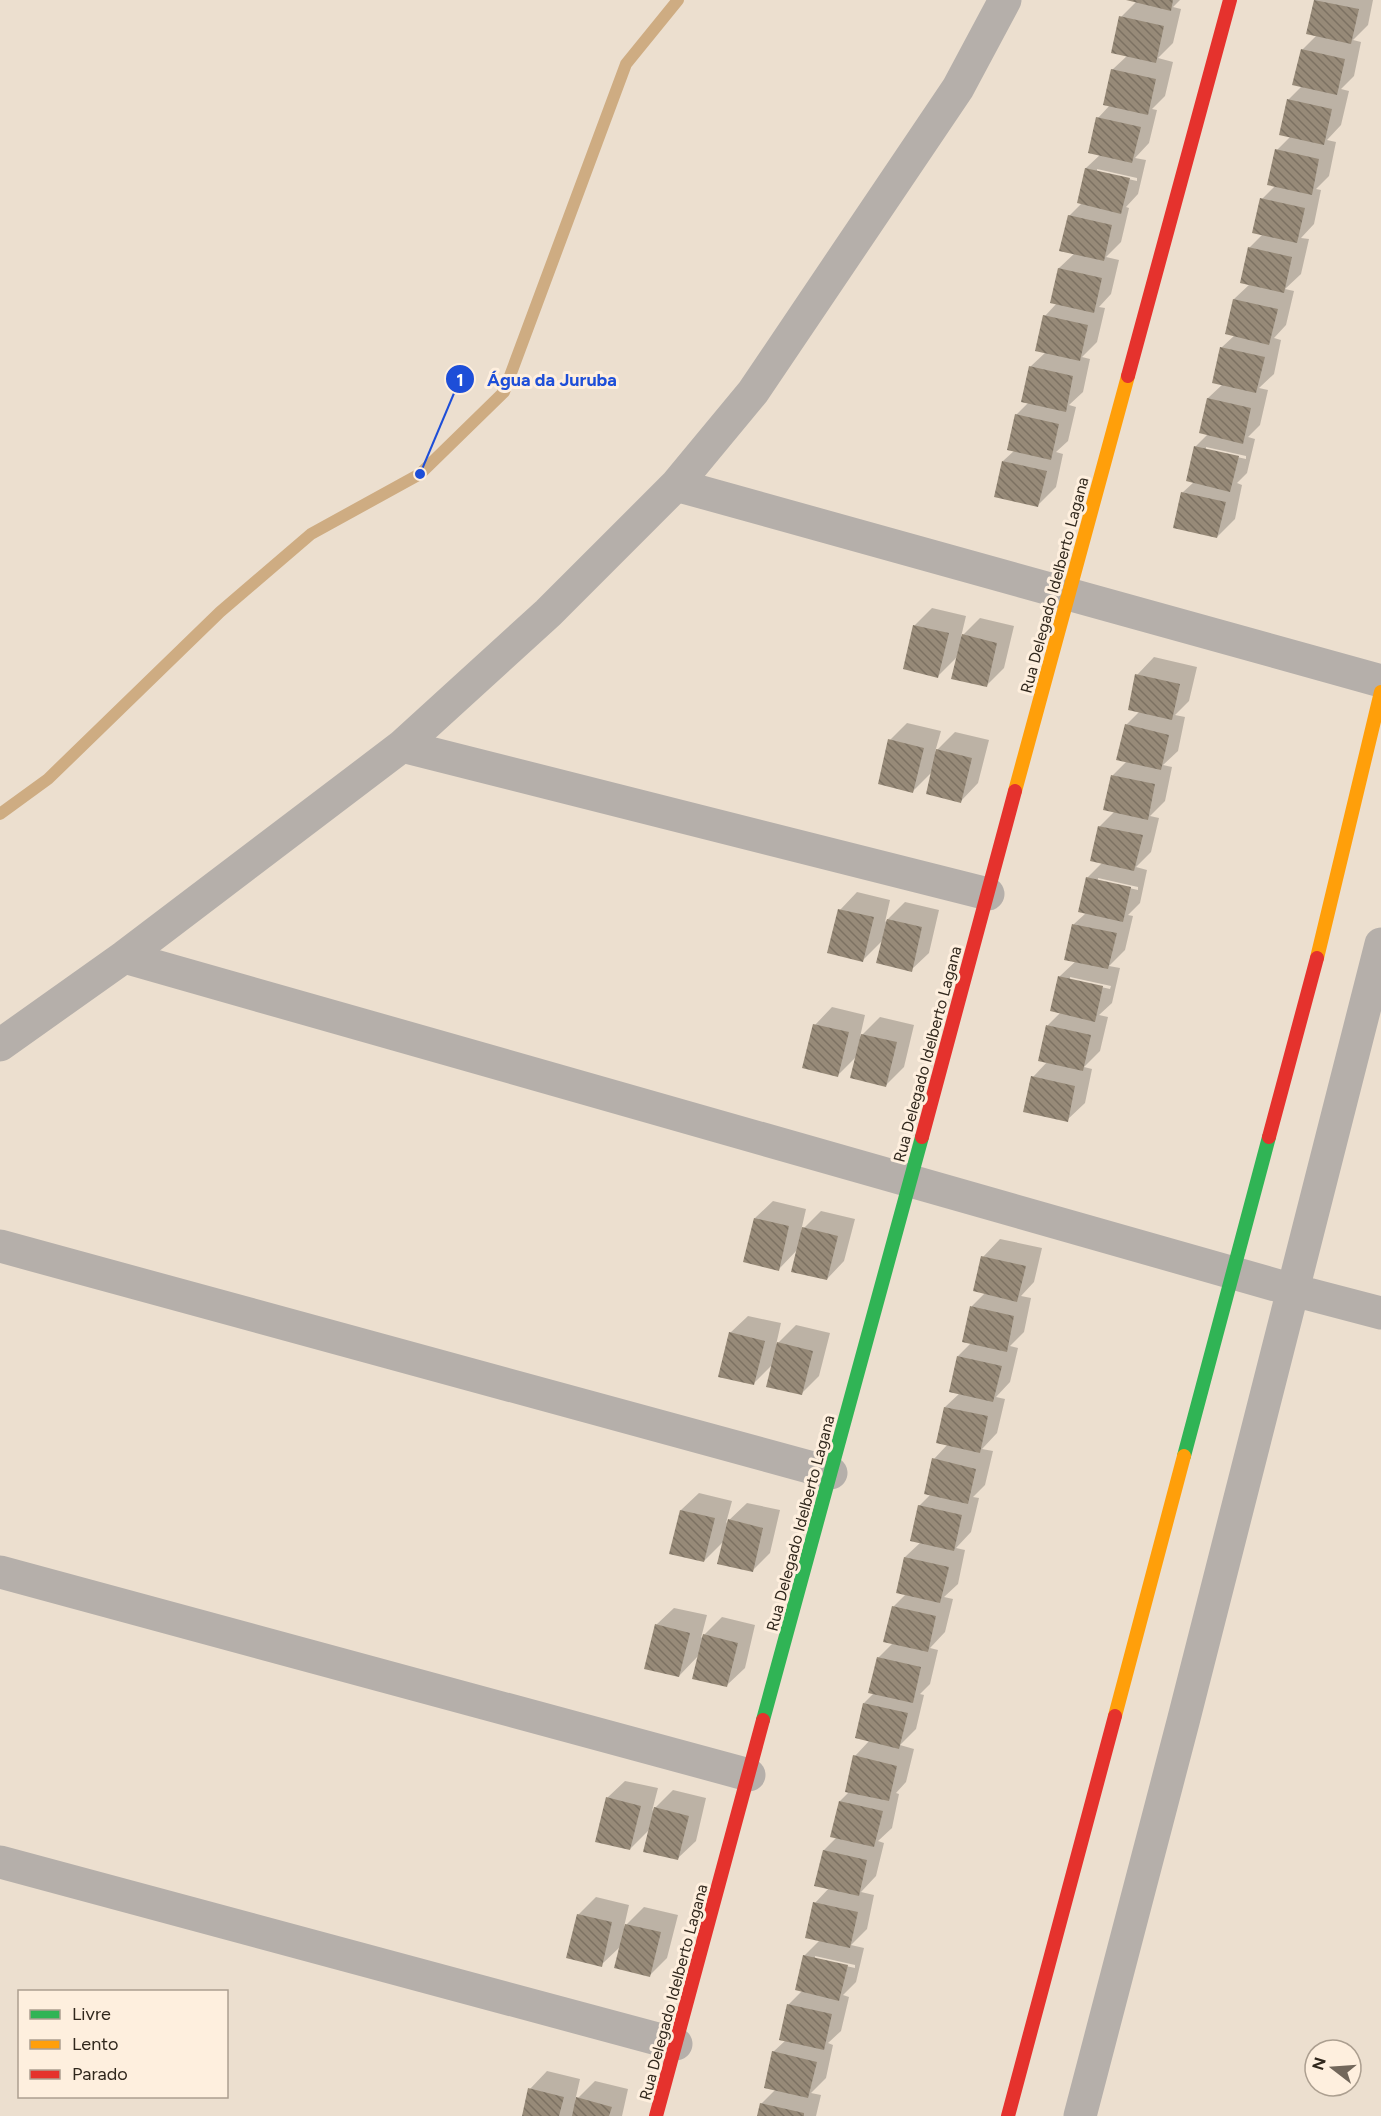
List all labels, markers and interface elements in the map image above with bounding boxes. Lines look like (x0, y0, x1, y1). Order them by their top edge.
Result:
callout: Água da Juruba (445, 361, 629, 397)
text: 1 (456, 369, 464, 391)
text: Água da Juruba (487, 369, 617, 391)
street label: Rua Delegado Idelberto Lagana (1016, 475, 1093, 695)
street label: Rua Delegado Idelberto Lagana (889, 944, 966, 1164)
street label: Rua Delegado Idelberto Lagana (762, 1413, 839, 1633)
street label: Rua Delegado Idelberto Lagana (635, 1882, 712, 2102)
legend (18, 1990, 228, 2098)
text: Livre (72, 2003, 111, 2025)
text: Lento (72, 2033, 118, 2055)
north arrow (1303, 2038, 1363, 2098)
text: N (1308, 2055, 1330, 2072)
text: Parado (72, 2063, 128, 2085)

